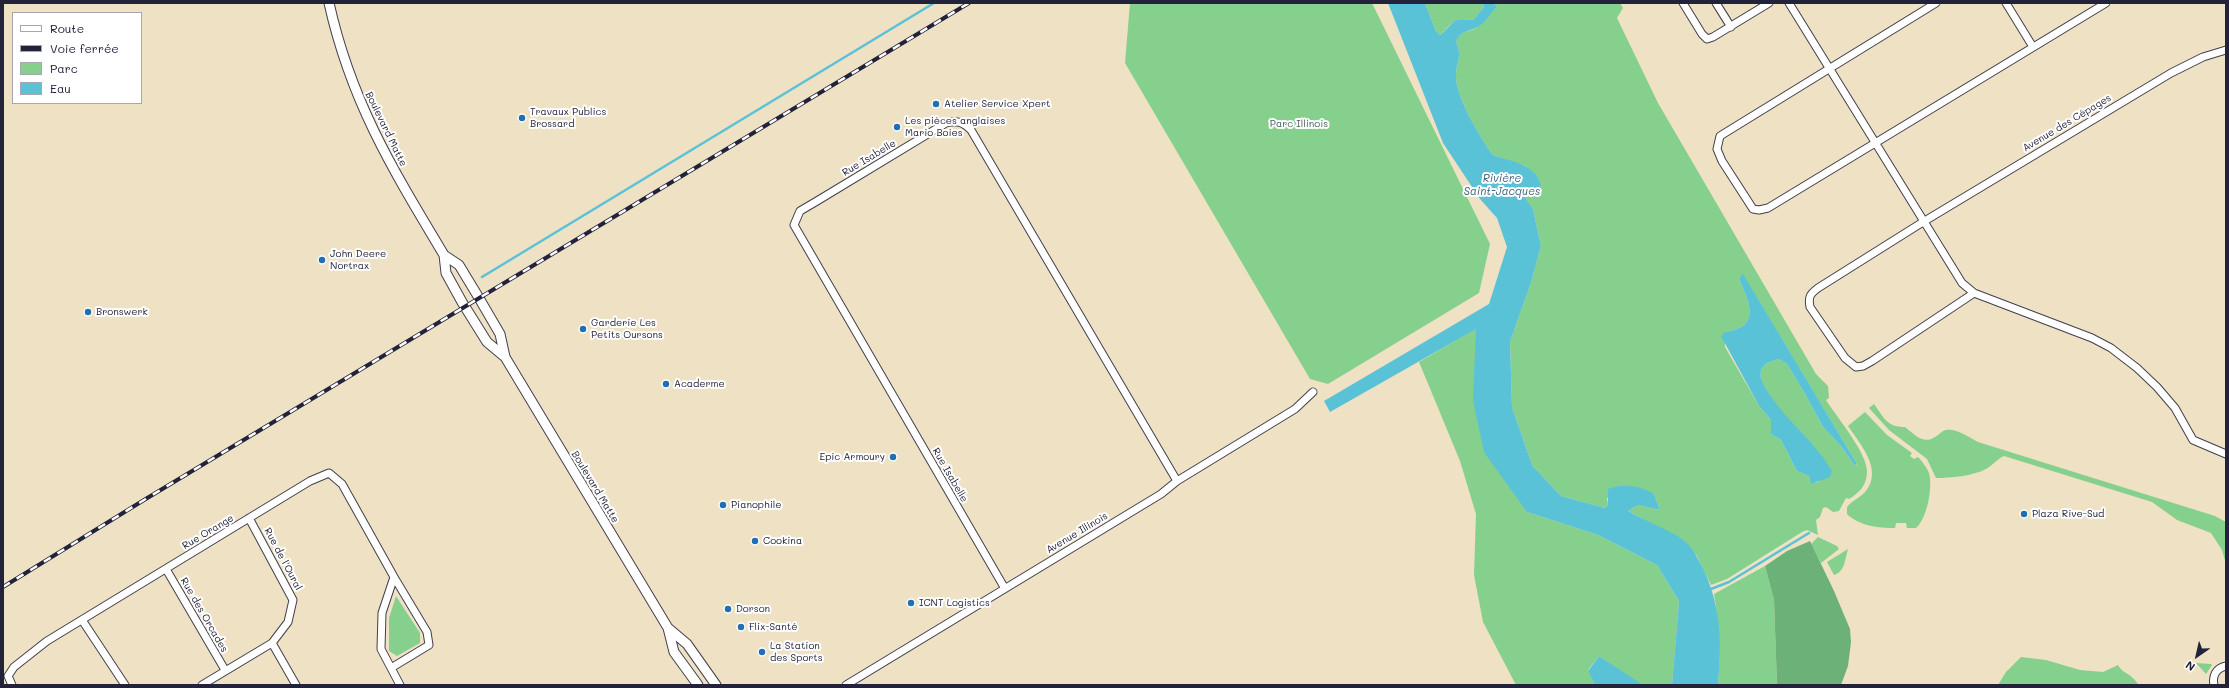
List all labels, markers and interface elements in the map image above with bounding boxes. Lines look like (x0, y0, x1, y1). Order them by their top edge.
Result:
legend (12, 12, 142, 104)
text: Route (50, 20, 84, 36)
text: Voie ferrée (50, 40, 119, 56)
text: Parc (50, 60, 78, 76)
text: Eau (50, 80, 71, 96)
street label: Boulevard Matte (363, 90, 409, 168)
street label: Avenue des Cépages (2021, 92, 2113, 154)
place label: Atelier Service Xpert (944, 98, 1050, 110)
marker: Atelier Service Xpert (931, 99, 941, 109)
place label: Travaux Publics Brossard (530, 106, 606, 130)
marker: Travaux Publics Brossard (517, 113, 527, 123)
place label: Les pièces anglaises Mario Boies (905, 115, 1005, 138)
park label: Parc Illinois (1270, 118, 1328, 130)
marker: Les pièces anglaises Mario Boies (892, 122, 902, 132)
street label: Rue Isabelle (840, 137, 898, 179)
water label: Rivière Saint-Jacques (1464, 172, 1540, 198)
place label: John Deere Nortrax (330, 248, 386, 272)
marker: John Deere Nortrax (317, 255, 327, 265)
place label: Bronswerk (96, 306, 148, 318)
marker: Bronswerk (83, 307, 93, 317)
place label: Garderie Les Petits Oursons (591, 317, 663, 340)
marker: Garderie Les Petits Oursons (578, 324, 588, 334)
place label: Acaderme (674, 378, 725, 390)
marker: Acaderme (661, 379, 671, 389)
street label: Rue Isabelle (930, 446, 970, 504)
street label: Boulevard Matte (569, 449, 621, 525)
place label: Epic Armoury (819, 451, 885, 463)
marker: Epic Armoury (888, 452, 898, 462)
place label: Pianophile (731, 499, 781, 511)
marker: Pianophile (718, 500, 728, 510)
place label: Plaza Rive-Sud (2032, 508, 2104, 520)
marker: Plaza Rive-Sud (2019, 509, 2029, 519)
street label: Avenue Illinois (1044, 510, 1110, 556)
street label: Rue Orange (180, 512, 236, 552)
street label: Rue de l'Oural (262, 526, 304, 592)
place label: Cookina (763, 535, 802, 547)
marker: Cookina (750, 536, 760, 546)
street label: Rue des Orcades (178, 575, 230, 655)
place label: ICNT Logistics (919, 597, 990, 609)
marker: ICNT Logistics (906, 598, 916, 608)
place label: Dorson (736, 603, 770, 615)
marker: Dorson (723, 604, 733, 614)
place label: Flix-Santé (749, 621, 797, 633)
marker: Flix-Santé (736, 622, 746, 632)
north arrow (2177, 636, 2217, 676)
place label: La Station des Sports (770, 640, 823, 664)
marker: La Station des Sports (757, 647, 767, 657)
text: N (2182, 658, 2198, 675)

